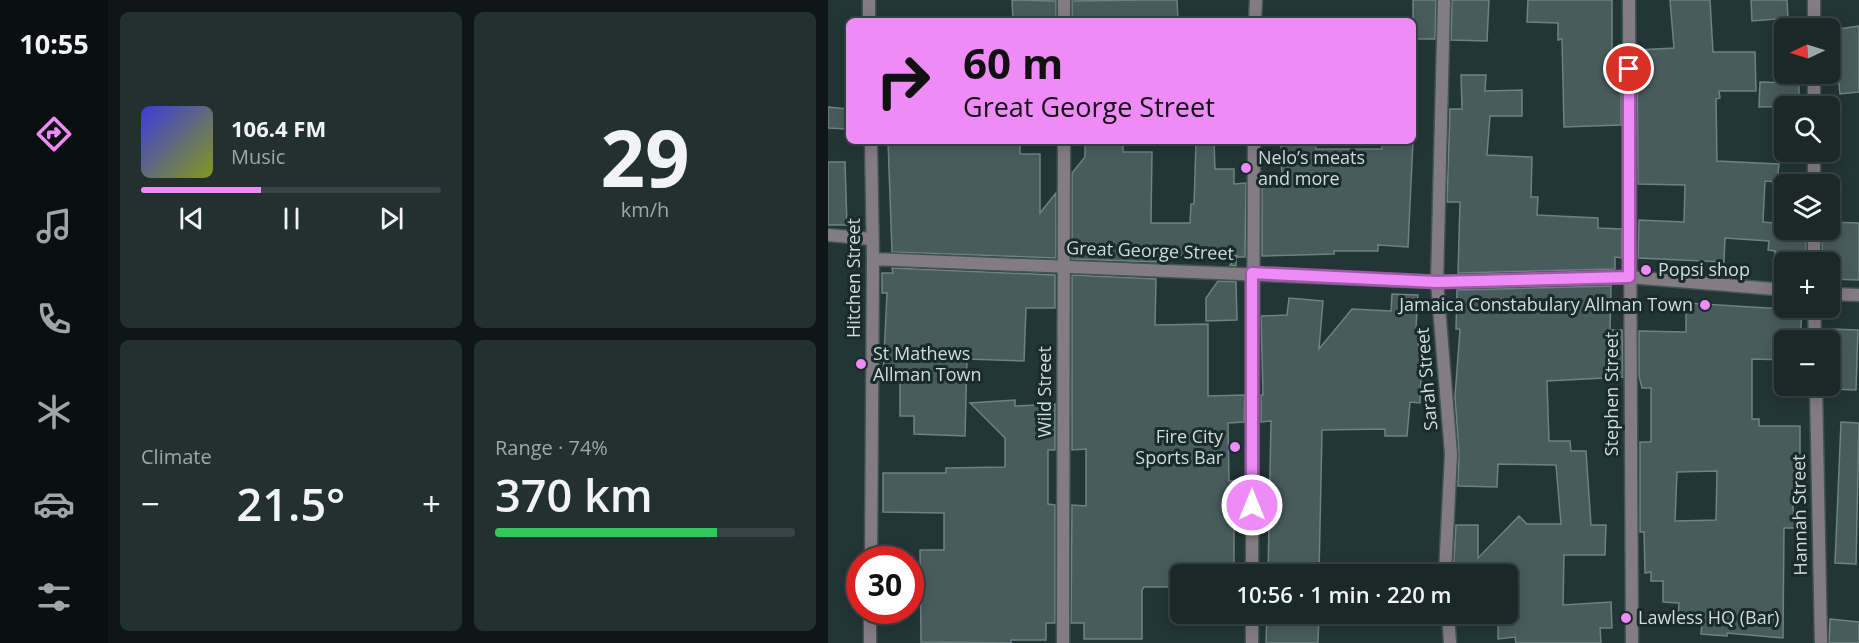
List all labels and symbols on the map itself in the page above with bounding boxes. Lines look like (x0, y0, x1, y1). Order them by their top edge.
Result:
north arrow (1774, 18, 1840, 84)
pin (1603, 43, 1654, 94)
place label: Nelo’s meats and more (1258, 145, 1365, 190)
marker: Nelo’s meats and more (1239, 161, 1253, 175)
street label: Hitchen Street (841, 218, 865, 338)
street label: Great George Street (1066, 235, 1234, 265)
place label: Popsi shop (1658, 257, 1750, 281)
marker: Popsi shop (1639, 263, 1653, 277)
place label: Jamaica Constabulary Allman Town (1397, 292, 1693, 316)
marker: Jamaica Constabulary Allman Town (1698, 298, 1712, 312)
street label: Sarah Street (1410, 327, 1442, 432)
street label: Stephen Street (1599, 332, 1623, 456)
place label: St Mathews Allman Town (873, 341, 982, 386)
street label: Wild Street (1032, 346, 1056, 438)
marker: St Mathews Allman Town (854, 357, 868, 371)
place label: Fire City Sports Bar (1135, 424, 1224, 469)
marker: Fire City Sports Bar (1228, 440, 1242, 454)
street label: Hannah Street (1786, 454, 1812, 576)
position arrow (1220, 473, 1284, 537)
speed limit sign: 30 (846, 546, 924, 624)
place label: Lawless HQ (Bar) (1638, 605, 1779, 629)
marker: Lawless HQ (Bar) (1619, 611, 1633, 625)

